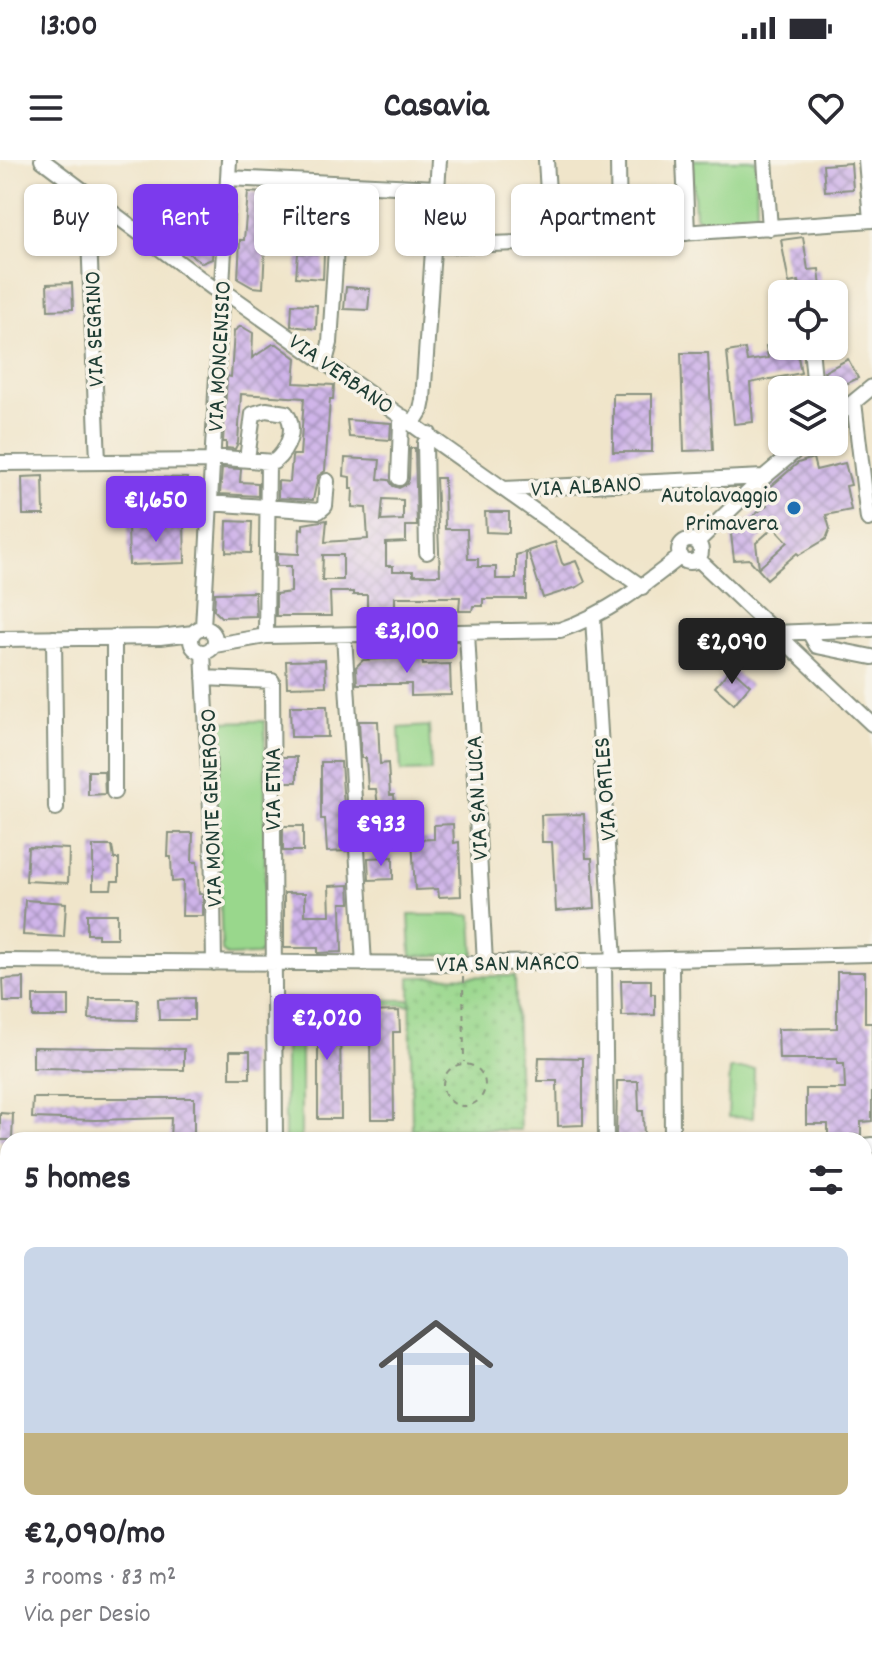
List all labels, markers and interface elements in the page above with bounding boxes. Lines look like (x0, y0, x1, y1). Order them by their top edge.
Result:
text: 13:00 (40, 7, 98, 50)
text: Casavia (383, 82, 489, 134)
icon: menu (24, 86, 68, 130)
icon: heart (804, 86, 848, 130)
chip: Buy (24, 184, 117, 256)
chip: Rent (133, 184, 238, 256)
chip: Filters (254, 184, 379, 256)
chip: New (395, 184, 495, 256)
chip: Apartment (511, 184, 684, 256)
street label: VIA SEGRINO (77, 270, 115, 387)
street label: VIA MONCENISIO (200, 280, 242, 433)
map controls (768, 280, 848, 456)
button: locate (768, 280, 848, 360)
street label: VIA VERBANO (281, 327, 400, 424)
button: layers (768, 376, 848, 456)
street label: VIA ALBANO (530, 468, 642, 508)
pin: €1,650 (91, 476, 221, 544)
place label: Autolavaggio Primavera (661, 480, 779, 542)
text: €1,650 (124, 483, 188, 520)
marker: Autolavaggio Primavera (785, 499, 803, 517)
pin: €3,100 (342, 607, 472, 675)
text: €3,100 (374, 614, 440, 651)
pin: €2,090 (667, 618, 797, 686)
text: €2,090 (696, 625, 768, 662)
street label: VIA MONTE GENEROSO (193, 708, 233, 908)
street label: VIA SAN LUCA (459, 735, 499, 861)
street label: VIA ORTLES (586, 736, 628, 842)
street label: VIA ETNA (258, 747, 292, 831)
pin: €933 (334, 800, 428, 868)
text: €933 (356, 807, 406, 844)
street label: VIA SAN MARCO (436, 947, 580, 983)
pin: €2,020 (262, 994, 392, 1062)
text: €2,020 (292, 1001, 362, 1038)
text: 5 homes (24, 1156, 131, 1205)
icon: filters (804, 1158, 848, 1202)
icon: home (364, 1299, 508, 1443)
text: €2,090/mo (24, 1511, 165, 1560)
text: 3 rooms · 83 m² (24, 1560, 176, 1597)
text: Via per Desio (24, 1597, 151, 1634)

